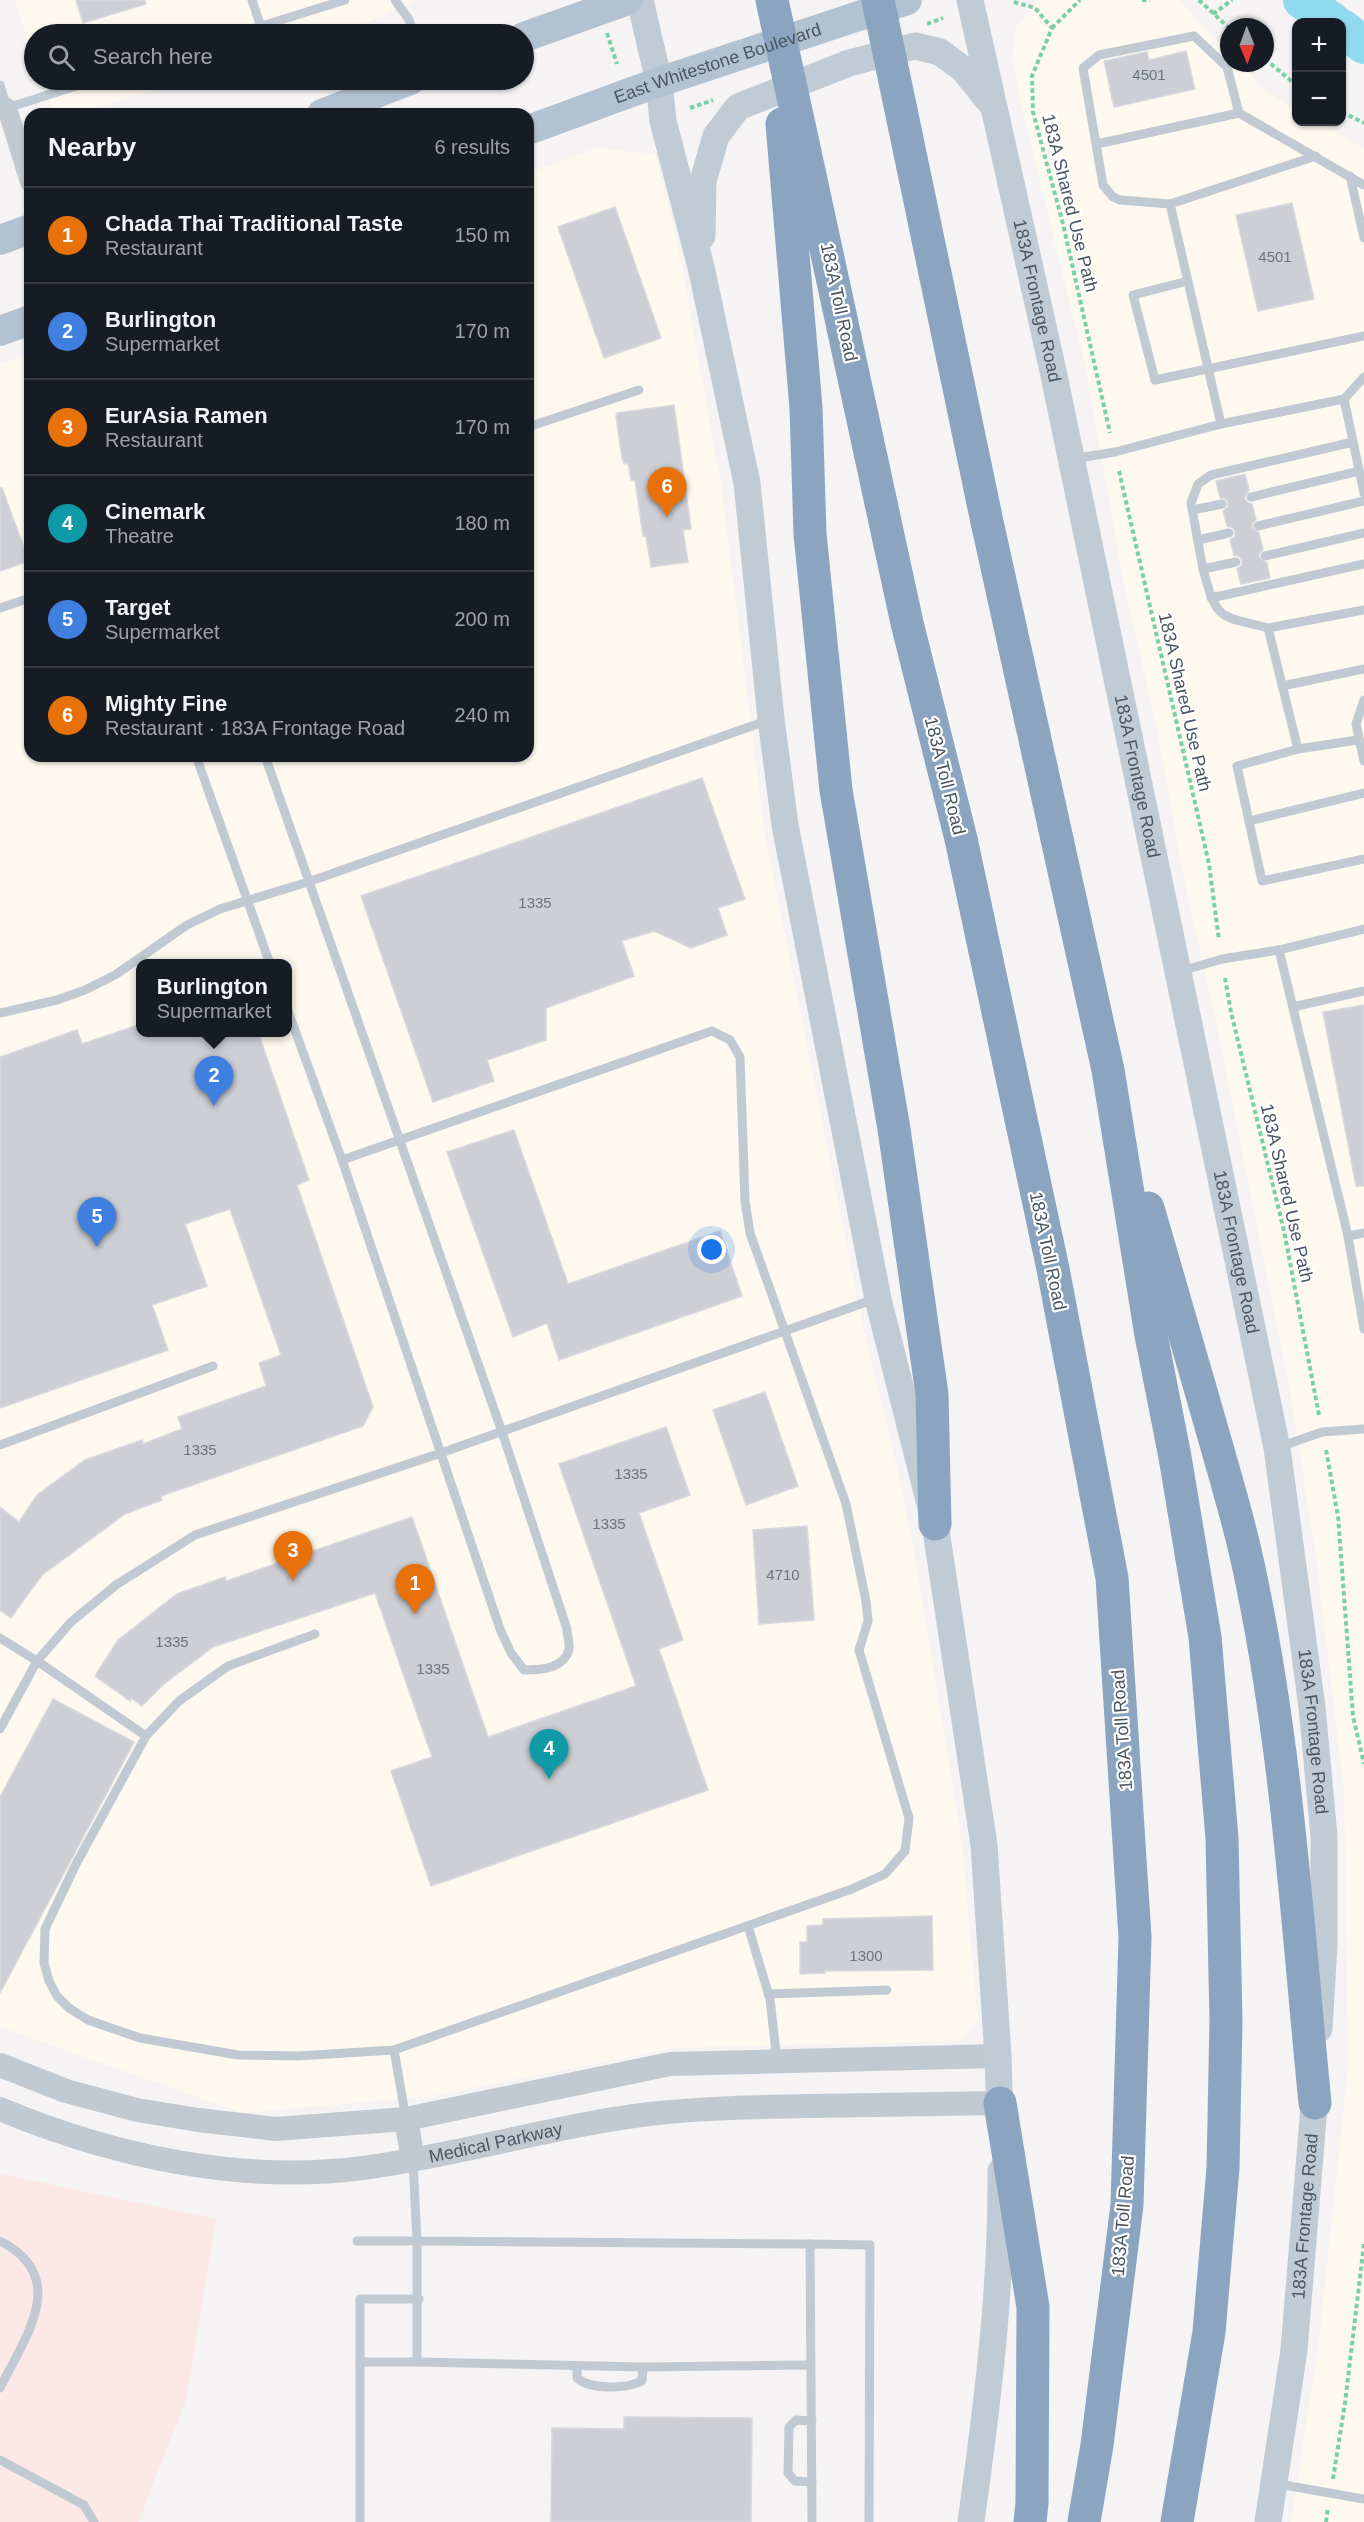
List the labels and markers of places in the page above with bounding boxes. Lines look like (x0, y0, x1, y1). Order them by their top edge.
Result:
pin: 6 (648, 468, 686, 517)
pin: 2 (194, 1056, 234, 1106)
pin: 5 (78, 1198, 116, 1247)
pin: 3 (274, 1532, 312, 1581)
pin: 1 (396, 1564, 434, 1614)
pin: 4 (530, 1730, 568, 1779)

